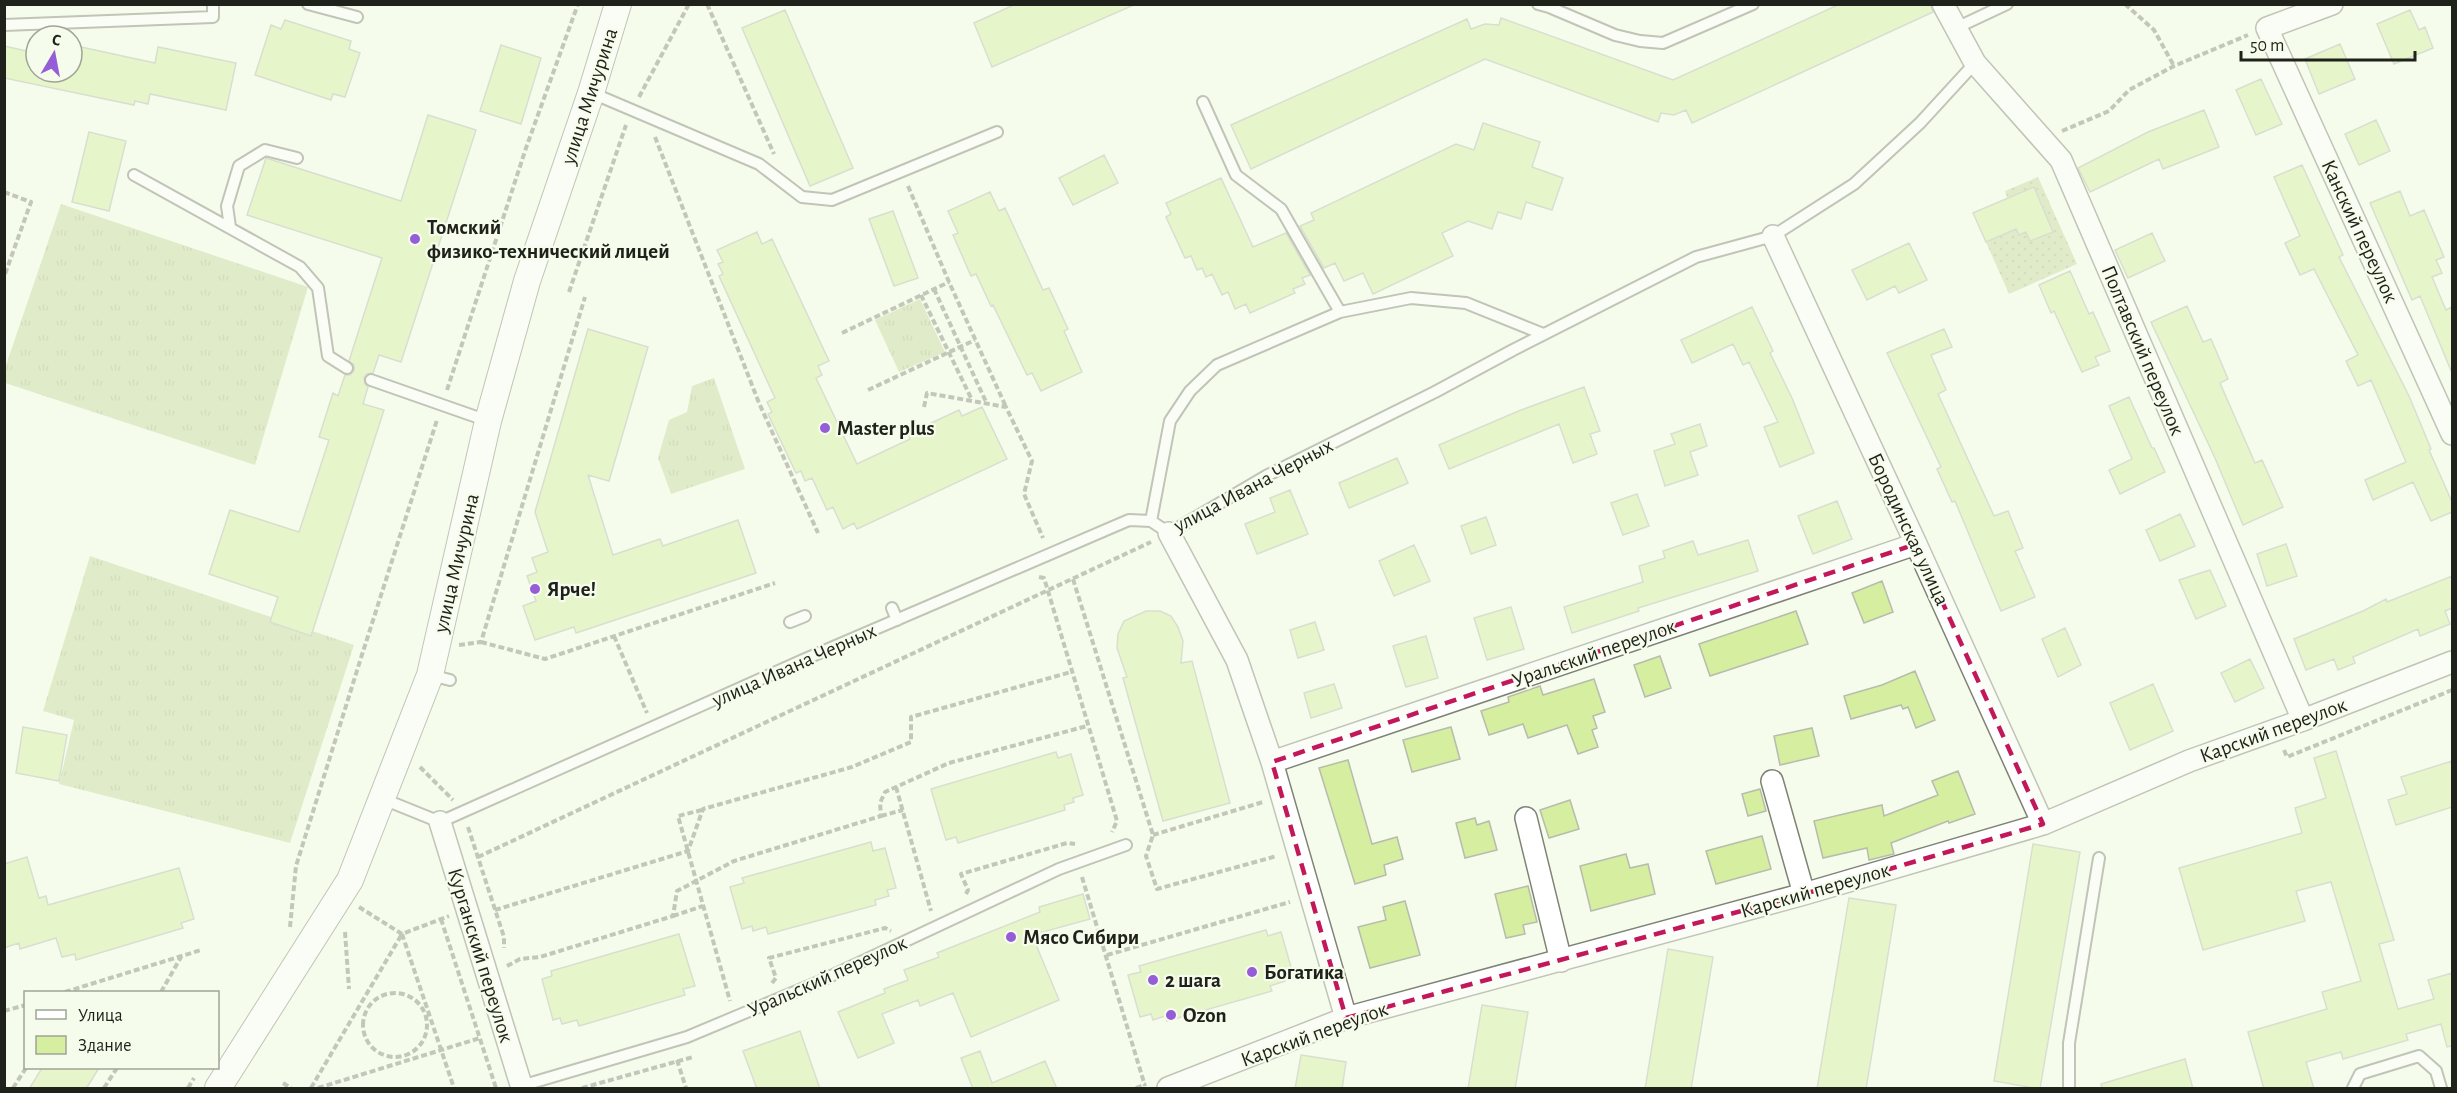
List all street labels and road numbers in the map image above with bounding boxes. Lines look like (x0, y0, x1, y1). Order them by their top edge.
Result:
street label: улица Мичурина (557, 25, 622, 168)
street label: Канский переулок (2317, 157, 2402, 306)
street label: Полтавский переулок (2097, 262, 2188, 438)
street label: улица Ивана Черных (1169, 435, 1336, 537)
street label: Бородинская улица (1864, 450, 1953, 609)
street label: улица Мичурина (430, 491, 483, 636)
street label: Уральский переулок (1510, 615, 1679, 691)
street label: улица Ивана Черных (708, 620, 879, 711)
street label: Карский переулок (2197, 694, 2350, 767)
street label: Карский переулок (1738, 859, 1893, 922)
street label: Курганский переулок (444, 865, 517, 1045)
street label: Уральский переулок (744, 932, 910, 1021)
street label: Карский переулок (1238, 998, 1391, 1071)

